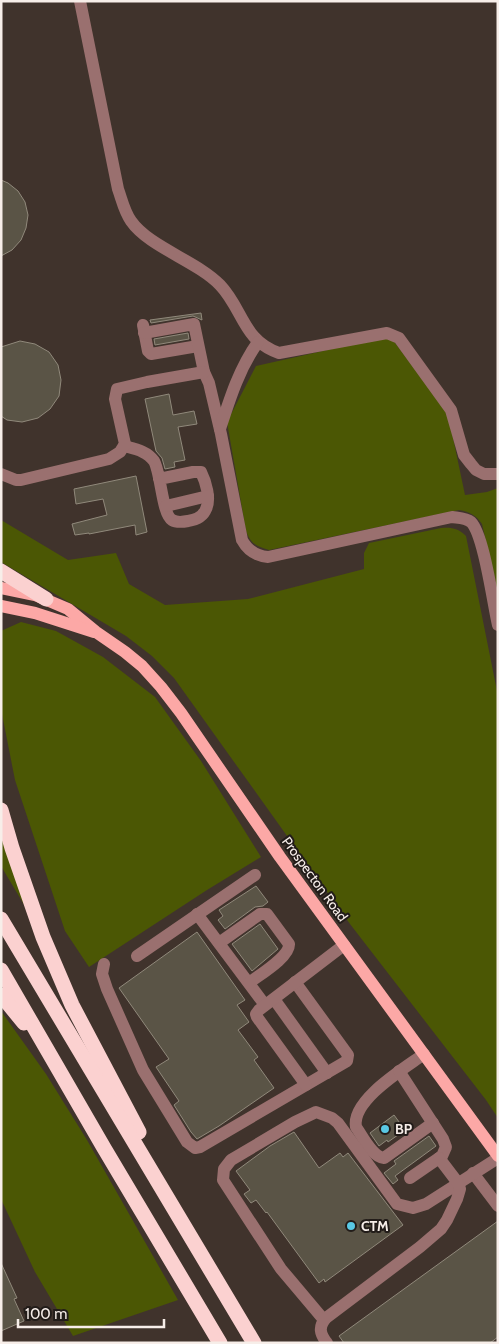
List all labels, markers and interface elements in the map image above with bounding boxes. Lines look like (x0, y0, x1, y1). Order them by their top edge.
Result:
street label: Prospecton Road (278, 833, 352, 925)
place label: BP (395, 1120, 413, 1138)
marker: BP (379, 1123, 391, 1135)
place label: CTM (361, 1217, 389, 1235)
marker: CTM (345, 1220, 357, 1232)
scale bar (18, 1296, 164, 1328)
text: 100 m (25, 1305, 67, 1323)

